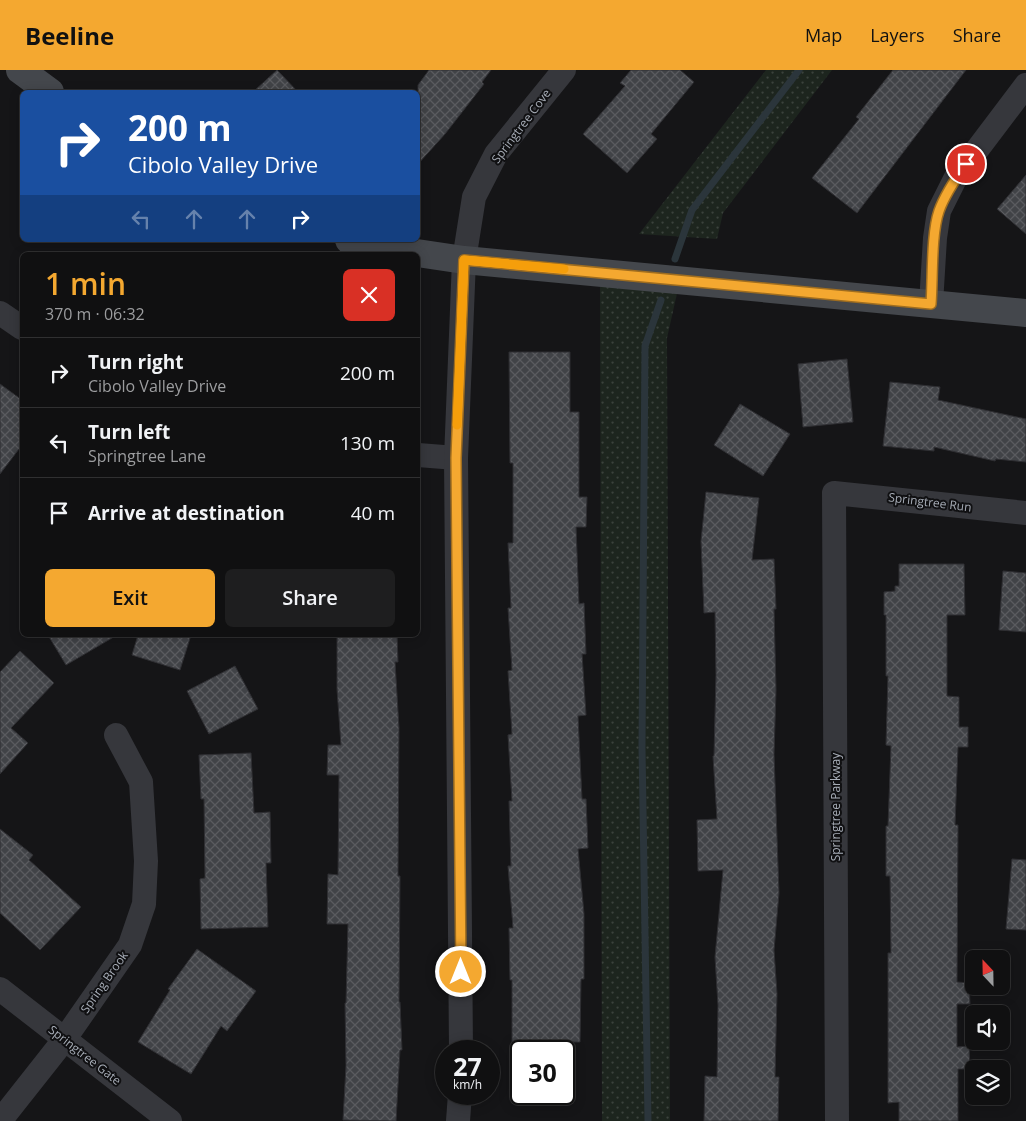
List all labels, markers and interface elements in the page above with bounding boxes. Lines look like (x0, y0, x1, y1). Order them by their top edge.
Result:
text: Beeline (25, 19, 114, 52)
text: Map (805, 23, 842, 47)
text: Layers (870, 23, 925, 47)
text: Share (953, 23, 1001, 47)
street label: Springtree Cove (487, 85, 555, 167)
text: 200 m (128, 104, 232, 151)
icon: right (45, 110, 110, 175)
pin (945, 143, 987, 185)
text: Cibolo Valley Drive (128, 149, 318, 179)
icon: arrive (952, 150, 980, 178)
icon: left (127, 205, 155, 233)
icon: ahead (180, 205, 208, 233)
icon: ahead (233, 205, 261, 233)
icon: right (286, 205, 314, 233)
text: 1 min (45, 263, 126, 304)
button: close (343, 269, 395, 321)
text: 370 m · 06:32 (45, 303, 145, 325)
text: Turn right (88, 349, 183, 375)
icon: right (45, 359, 73, 387)
text: 200 m (340, 360, 395, 386)
text: Cibolo Valley Drive (88, 375, 226, 397)
text: Turn left (88, 419, 170, 445)
icon: left (45, 429, 73, 457)
text: 130 m (340, 430, 395, 456)
text: Springtree Lane (88, 445, 206, 467)
street label: Springtree Run (887, 488, 973, 516)
icon: arrive (45, 499, 73, 527)
text: Arrive at destination (88, 500, 285, 526)
text: 40 m (351, 500, 395, 526)
button: Exit (45, 569, 215, 627)
button: Share (225, 569, 395, 627)
street label: Springtree Parkway (827, 752, 844, 861)
position arrow (434, 945, 486, 997)
street label: Spring Brook (76, 947, 132, 1016)
north arrow (965, 950, 1010, 995)
map controls (965, 950, 1010, 1105)
button: sound (965, 1005, 1010, 1050)
street label: Springtree Gate (45, 1021, 125, 1089)
speed limit sign: 30 (510, 1040, 575, 1105)
text: 27 (453, 1049, 482, 1083)
button: layers (965, 1060, 1010, 1105)
text: km/h (453, 1076, 482, 1093)

